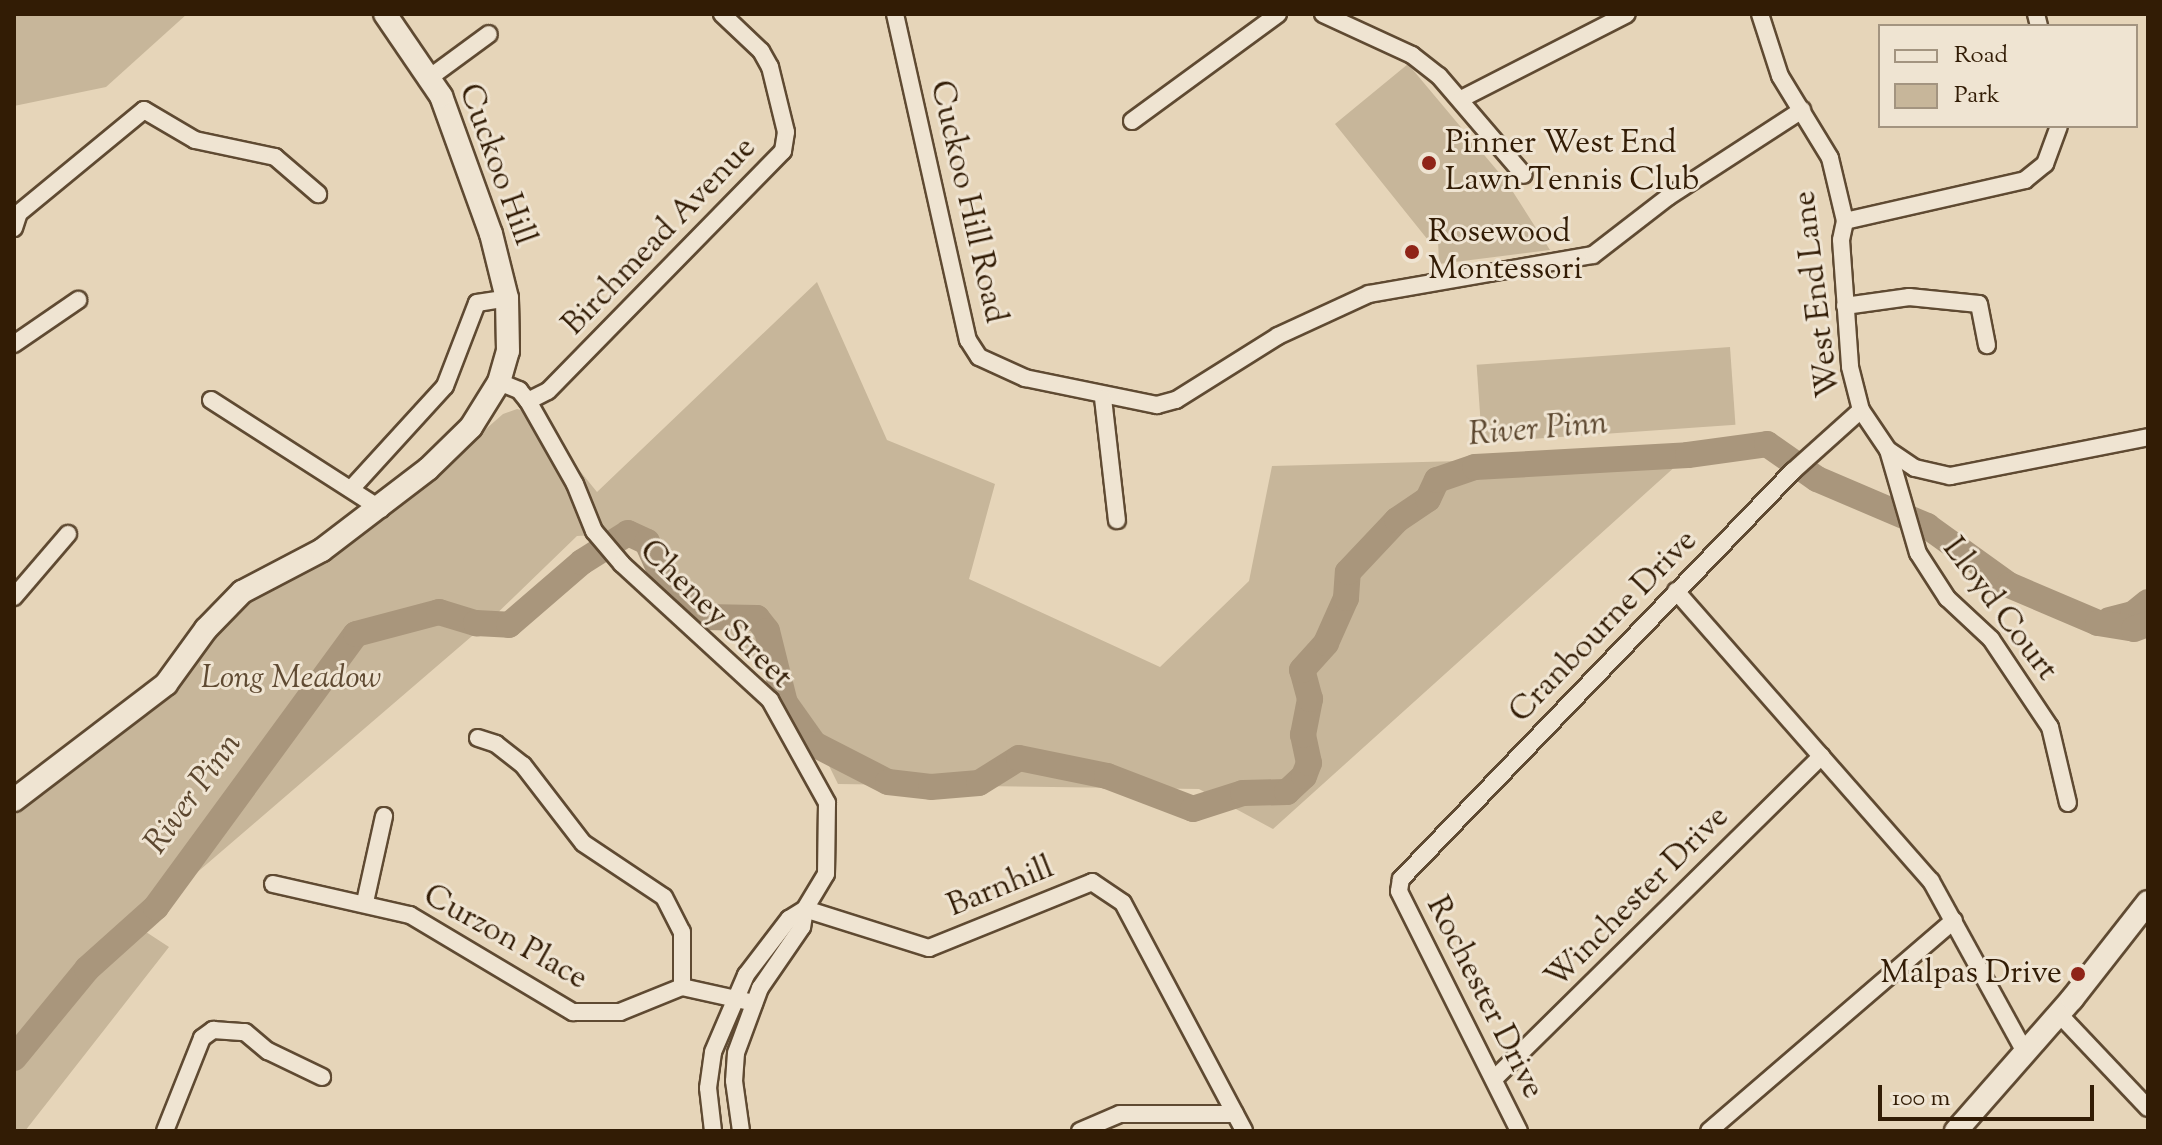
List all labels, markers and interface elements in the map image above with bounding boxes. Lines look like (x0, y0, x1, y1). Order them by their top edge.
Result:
legend (1878, 24, 2138, 128)
text: Road (1954, 39, 2008, 73)
street label: Cuckoo Hill Road (920, 77, 1014, 327)
street label: Cuckoo Hill (449, 79, 543, 251)
text: Park (1954, 79, 2000, 113)
place label: Pinner West End Lawn Tennis Club (1445, 126, 1699, 201)
street label: Birchmead Avenue (555, 130, 765, 344)
marker: Pinner West End Lawn Tennis Club (1420, 154, 1438, 172)
street label: West End Lane (1786, 188, 1850, 400)
place label: Rosewood Montessori (1428, 215, 1583, 290)
marker: Rosewood Montessori (1403, 243, 1421, 261)
water label: River Pinn (1467, 404, 1609, 456)
street label: Cranbourne Drive (1502, 523, 1706, 731)
street label: Lloyd Court (1933, 531, 2065, 689)
street label: Cheney Street (631, 533, 799, 697)
park label: Long Meadow (201, 660, 381, 698)
water label: River Pinn (136, 726, 252, 862)
street label: Winchester Drive (1538, 798, 1738, 998)
street label: Barnhill (942, 849, 1060, 927)
street label: Curzon Place (416, 877, 594, 999)
street label: Rochester Drive (1417, 891, 1551, 1105)
place label: Malpas Drive (1880, 955, 2062, 993)
marker: Malpas Drive (2069, 965, 2087, 983)
scale bar (1882, 1069, 2098, 1119)
text: 100 m (1892, 1082, 1950, 1116)

